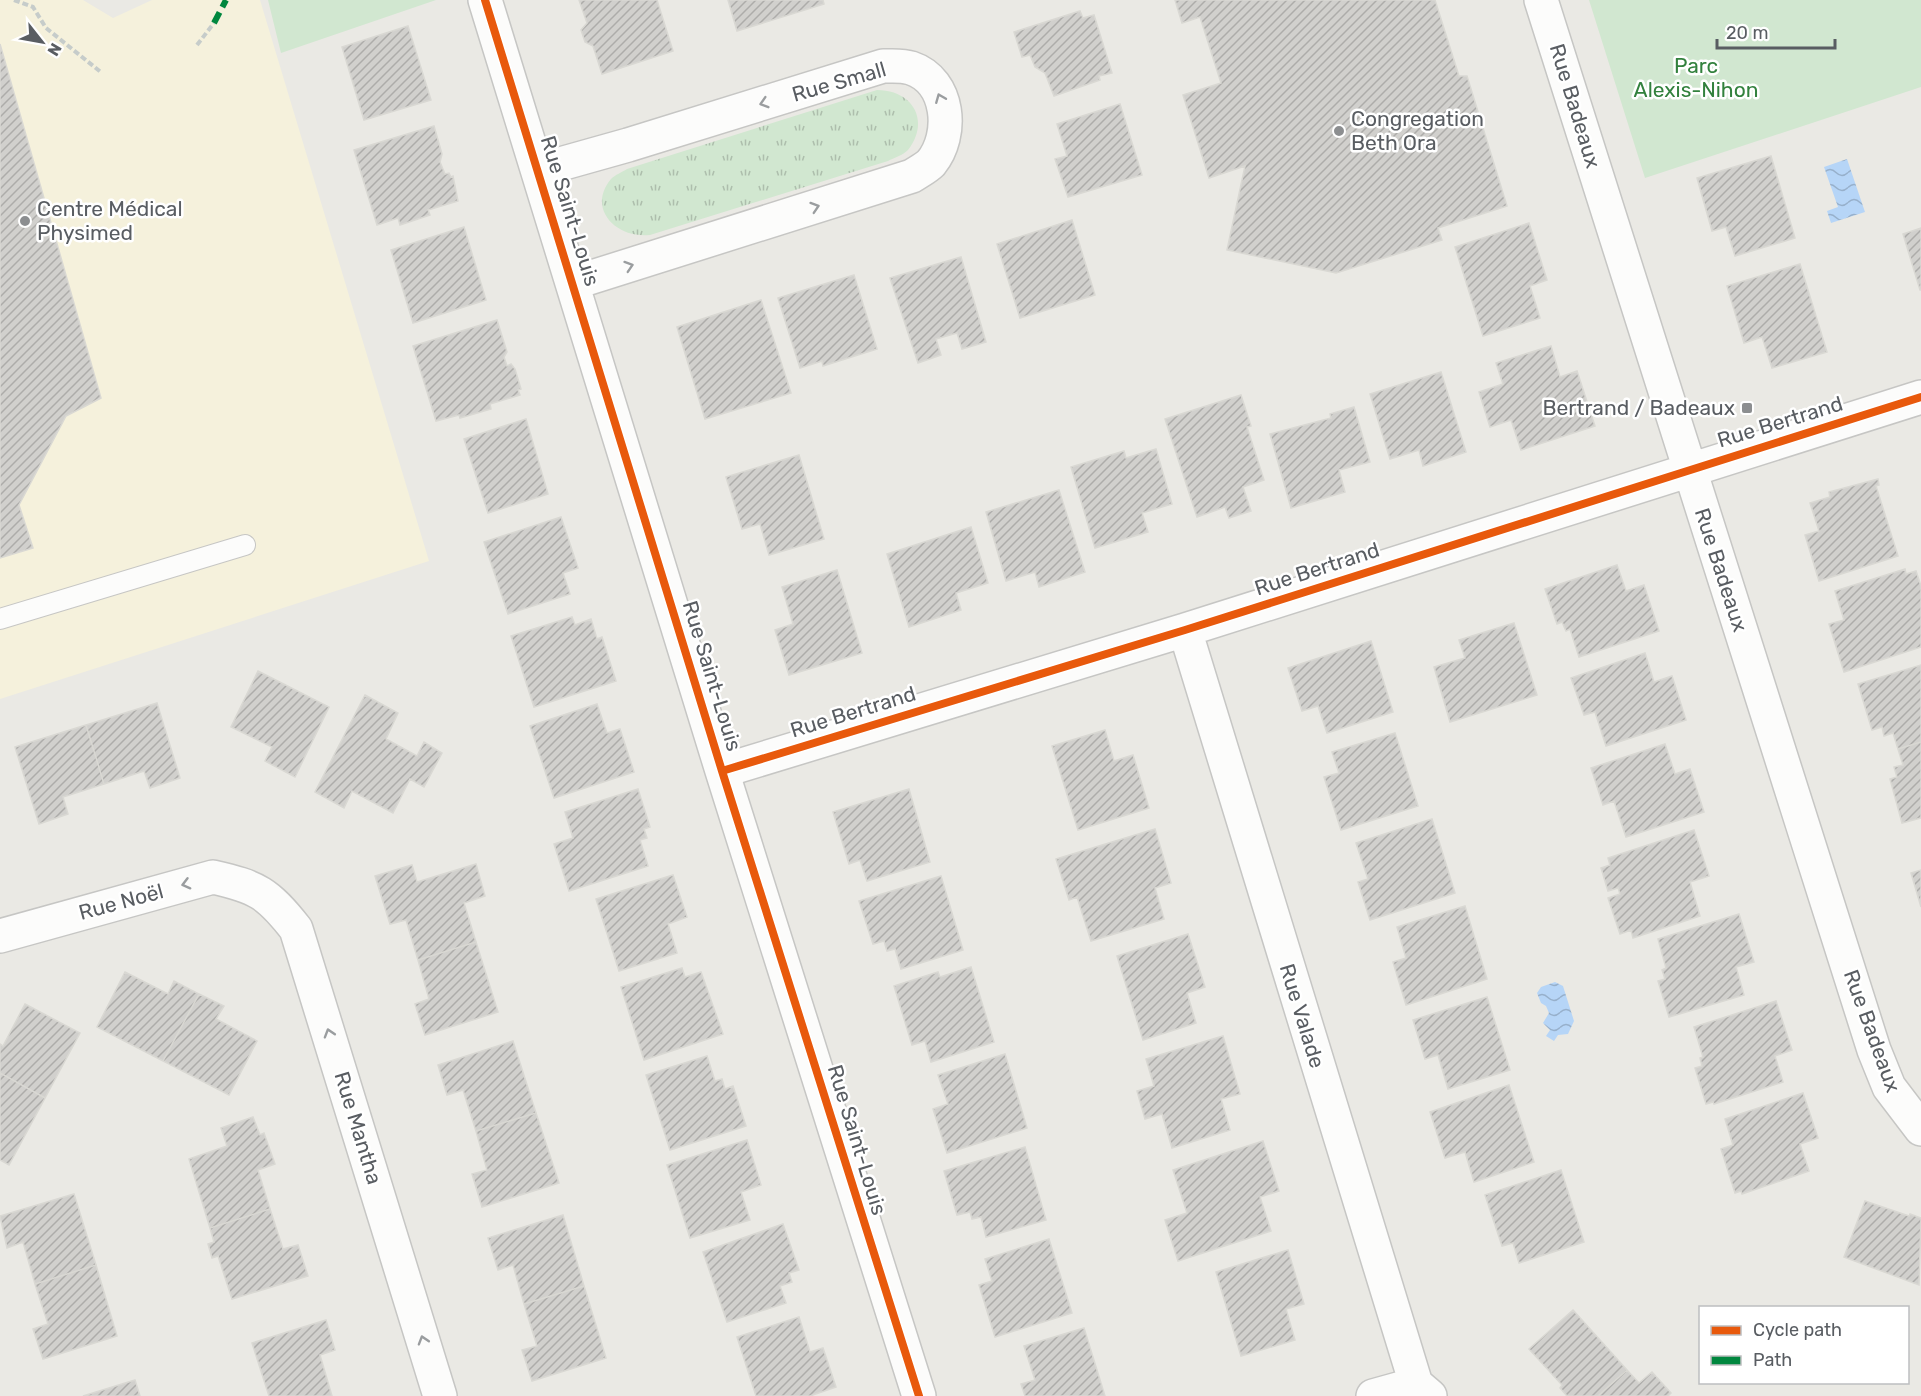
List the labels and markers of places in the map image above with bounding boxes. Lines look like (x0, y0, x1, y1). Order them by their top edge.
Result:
place label: Congregation Beth Ora (1351, 106, 1484, 155)
marker: Congregation Beth Ora (1332, 124, 1346, 138)
place label: Centre Médical Physimed (37, 196, 183, 245)
marker: Centre Médical Physimed (18, 214, 32, 228)
place label: Bertrand / Badeaux (1543, 395, 1735, 420)
marker: Bertrand / Badeaux (1740, 401, 1754, 415)

